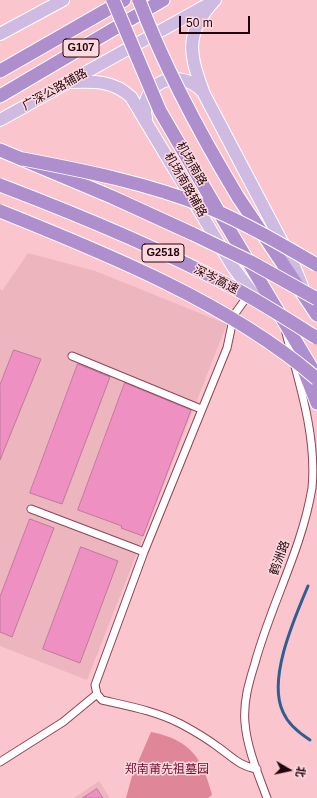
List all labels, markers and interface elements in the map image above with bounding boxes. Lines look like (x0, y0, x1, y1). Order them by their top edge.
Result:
scale bar (181, 8, 252, 34)
text: 50 m (186, 16, 213, 30)
road number: G107 (63, 39, 99, 57)
street label: 广深公路辅路 (20, 66, 90, 114)
street label: 机场南路 (173, 140, 209, 188)
street label: 机场南路辅路 (161, 150, 209, 220)
road number: G2518 (142, 244, 184, 262)
street label: 深岑高速 (191, 263, 241, 297)
street label: 鹤洲路 (267, 539, 293, 577)
north arrow (269, 750, 309, 790)
park label: 郑南莆先祖墓园 (125, 763, 209, 777)
text: 北 (294, 766, 308, 778)

